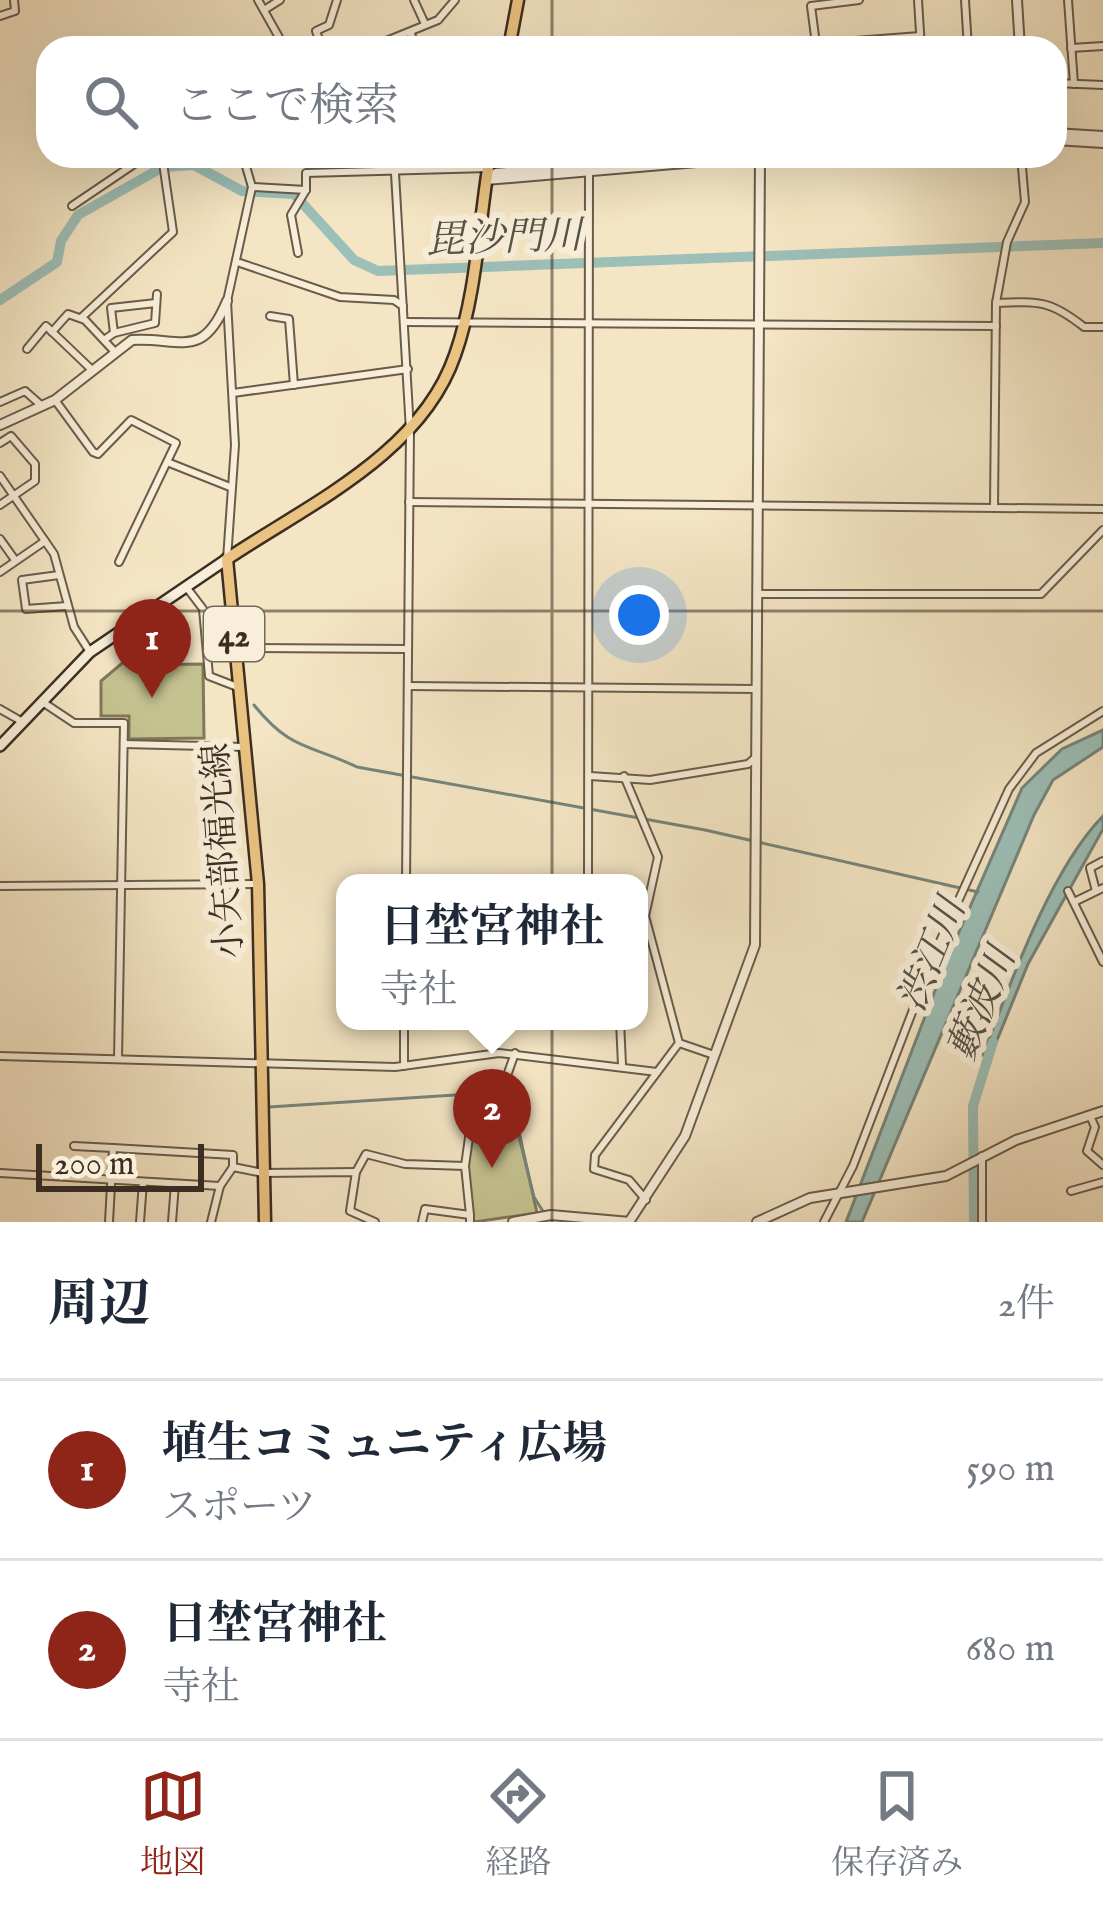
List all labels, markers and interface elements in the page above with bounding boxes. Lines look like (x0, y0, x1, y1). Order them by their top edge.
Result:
search box (36, 36, 1067, 168)
icon: search (78, 69, 144, 135)
text: ここで検索 (174, 79, 399, 136)
water label: 毘沙門川 (425, 212, 587, 267)
your location (609, 585, 669, 645)
pin: 1 (113, 599, 191, 698)
road number: 42 (204, 607, 264, 661)
street label: 小矢部福光線 (194, 741, 254, 960)
popup (336, 874, 648, 1030)
water label: 渋江川 (889, 888, 979, 1019)
text: 日埜宮神社 (379, 900, 605, 957)
water label: 藪波川 (939, 937, 1029, 1068)
text: 寺社 (379, 967, 458, 1016)
pin: 2 (453, 1069, 531, 1168)
scale bar (36, 1138, 204, 1191)
text: 200 m (54, 1144, 135, 1186)
text: 周辺 (48, 1274, 150, 1339)
text: 2件 (998, 1281, 1055, 1330)
text: 埴生コミュニティ広場 (162, 1417, 608, 1474)
text: 1 (80, 1445, 94, 1494)
text: 590 m (966, 1445, 1055, 1494)
text: スポーツ (162, 1484, 316, 1533)
text: 日埜宮神社 (162, 1597, 387, 1654)
text: 2 (78, 1625, 96, 1674)
text: 680 m (965, 1625, 1055, 1674)
text: 寺社 (162, 1664, 240, 1713)
tab: 地図 (140, 1763, 206, 1885)
tab: 経路 (485, 1763, 551, 1885)
tab: 保存済み (831, 1763, 963, 1885)

